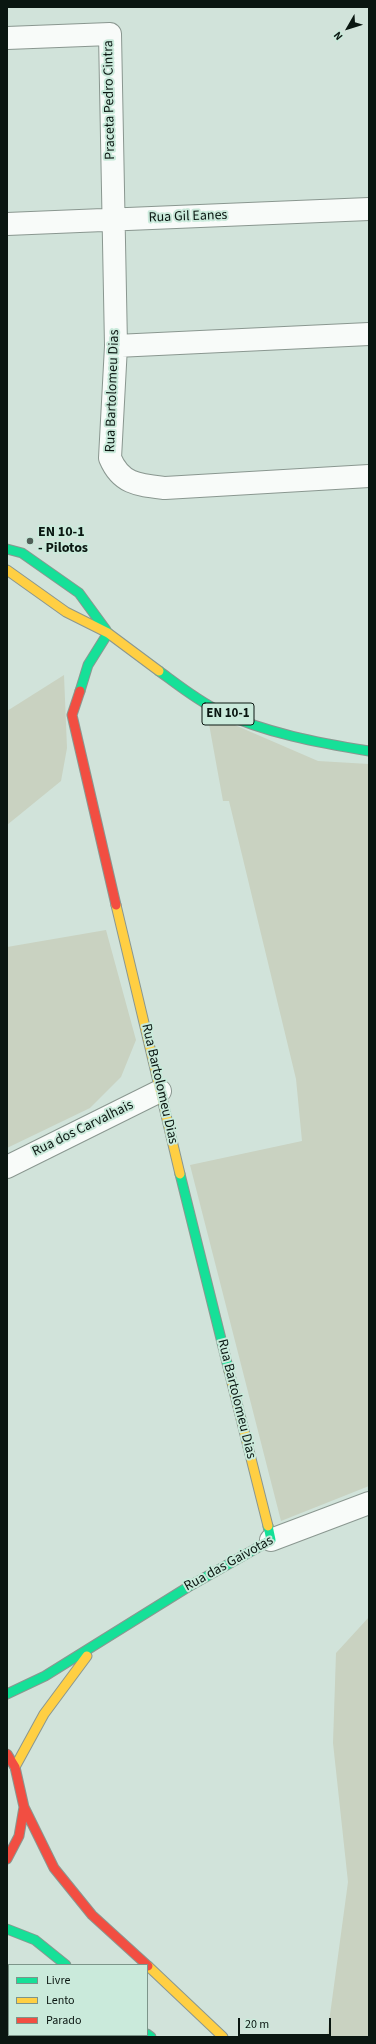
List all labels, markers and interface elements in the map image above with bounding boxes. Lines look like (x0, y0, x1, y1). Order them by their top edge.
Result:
north arrow (328, 8, 368, 48)
text: N (330, 28, 346, 43)
street label: Praceta Pedro Cintra (101, 40, 119, 160)
street label: Rua Gil Eanes (148, 207, 228, 227)
street label: Rua Bartolomeu Dias (102, 329, 124, 453)
place label: EN 10-1 - Pilotos (38, 525, 88, 558)
marker: EN 10-1 - Pilotos (25, 536, 35, 546)
road number: EN 10-1 (202, 703, 254, 725)
street label: Rua Bartolomeu Dias (137, 1022, 181, 1146)
street label: Rua dos Carvalhais (30, 1097, 136, 1161)
street label: Rua Bartolomeu Dias (213, 1337, 259, 1461)
street label: Rua das Gaivotas (182, 1533, 276, 1595)
legend (8, 1964, 148, 2036)
text: Livre (46, 1972, 70, 1989)
text: Lento (46, 1992, 75, 2009)
scale bar (240, 2010, 333, 2036)
text: Parado (46, 2012, 81, 2029)
text: 20 m (245, 2016, 269, 2033)

